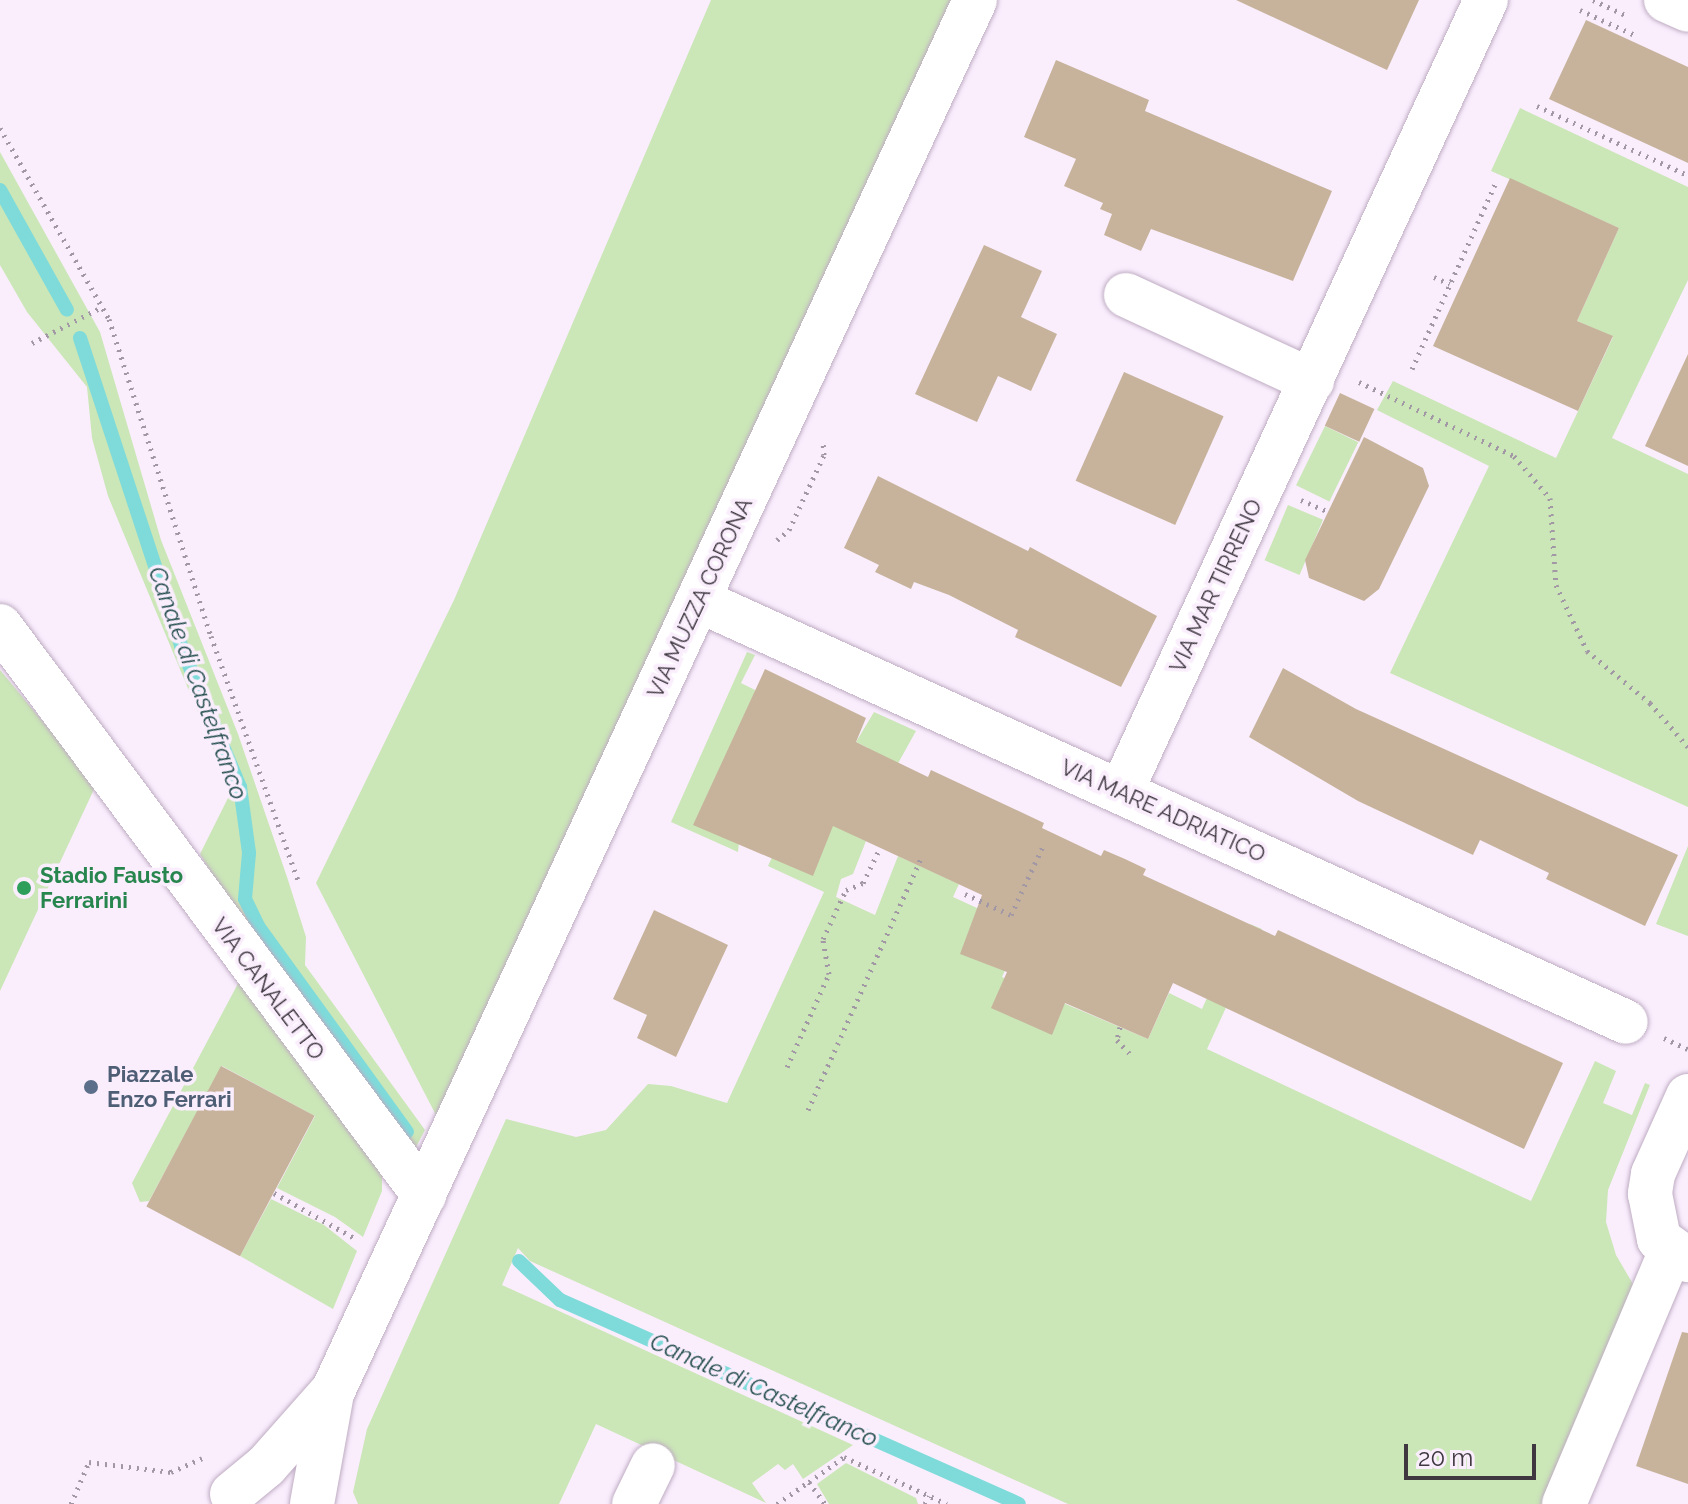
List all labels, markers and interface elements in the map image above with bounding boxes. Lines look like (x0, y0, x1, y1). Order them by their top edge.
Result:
street label: VIA MUZZA CORONA (642, 493, 758, 703)
street label: VIA MAR TIRRENO (1164, 495, 1268, 677)
water label: Canale di Castelfranco (142, 562, 254, 804)
street label: VIA MARE ADRIATICO (1056, 754, 1270, 868)
place label: Stadio Fausto Ferrarini (40, 862, 183, 914)
marker: Stadio Fausto Ferrarini (15, 879, 33, 897)
street label: VIA CANALETTO (206, 913, 330, 1065)
place label: Piazzale Enzo Ferrari (107, 1061, 232, 1112)
marker: Piazzale Enzo Ferrari (82, 1078, 100, 1096)
water label: Canale di Castelfranco (646, 1327, 882, 1453)
scale bar (1408, 1428, 1540, 1478)
text: 20 m (1418, 1443, 1473, 1472)

